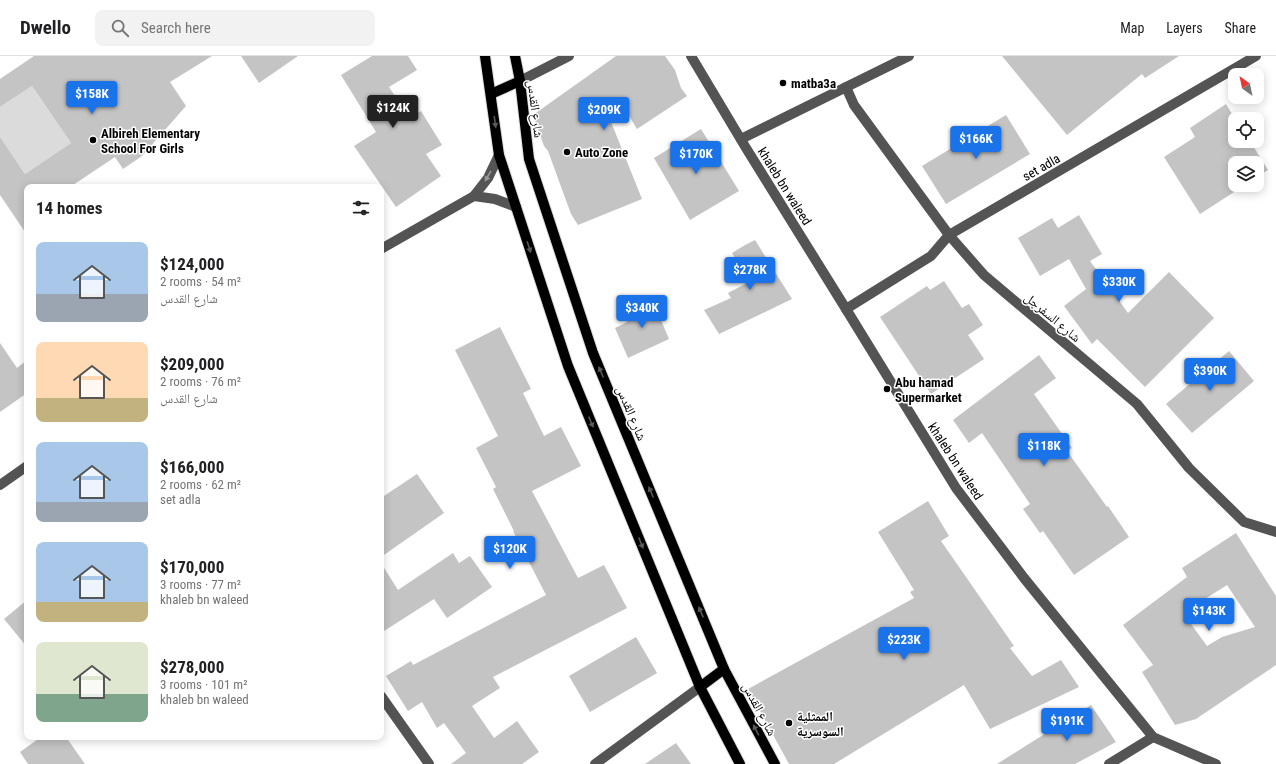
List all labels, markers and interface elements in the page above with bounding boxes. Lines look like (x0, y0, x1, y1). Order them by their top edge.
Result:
search box (95, 10, 375, 46)
text: Dwello (20, 16, 71, 39)
icon: search (109, 17, 131, 39)
text: Search here (141, 19, 211, 37)
text: Map (1120, 20, 1144, 36)
text: Layers (1166, 20, 1203, 36)
text: Share (1225, 20, 1256, 36)
north arrow (1228, 68, 1264, 104)
map controls (1228, 68, 1264, 192)
place label: matba3a (791, 76, 836, 91)
marker: matba3a (778, 78, 788, 88)
street label: شارع القدس (523, 79, 546, 139)
pin: $158K (64, 81, 120, 115)
text: $158K (75, 86, 109, 101)
pin: $124K (365, 95, 421, 129)
pin: $209K (576, 97, 632, 131)
text: $124K (376, 100, 410, 115)
text: $209K (587, 102, 621, 117)
button: locate (1228, 112, 1264, 148)
one-way arrow (492, 116, 498, 128)
place label: Albireh Elementary School For Girls (101, 126, 200, 156)
pin: $166K (948, 126, 1004, 160)
text: $166K (959, 131, 993, 146)
marker: Albireh Elementary School For Girls (88, 135, 98, 145)
pin: $170K (668, 141, 724, 175)
place label: Auto Zone (575, 145, 628, 160)
street label: khaleb bn waleed (755, 145, 814, 228)
text: $170K (679, 146, 713, 161)
marker: Auto Zone (562, 147, 572, 157)
street label: set adla (1020, 151, 1063, 184)
button: layers (1228, 156, 1264, 192)
one-way arrow (485, 170, 492, 182)
icon: filters (350, 197, 372, 219)
text: 14 homes (36, 198, 102, 218)
one-way arrow (526, 242, 532, 254)
text: $124,000 (160, 254, 224, 274)
pin: $278K (722, 257, 778, 291)
icon: home (68, 258, 116, 306)
text: $278K (733, 262, 767, 277)
pin: $330K (1091, 269, 1147, 303)
text: 2 rooms · 54 m² (160, 274, 241, 289)
text: $330K (1102, 274, 1136, 289)
street label: شارع السفرجل (1020, 290, 1084, 347)
text: شارع القدس (160, 291, 218, 306)
pin: $340K (614, 295, 670, 329)
text: $340K (625, 300, 659, 315)
text: $209,000 (160, 354, 224, 374)
icon: home (68, 358, 116, 406)
pin: $390K (1182, 358, 1238, 392)
text: $390K (1193, 363, 1227, 378)
one-way arrow (597, 366, 603, 378)
text: 2 rooms · 76 m² (160, 374, 241, 389)
place label: Abu hamad Supermarket (895, 375, 962, 405)
street label: شارع القدس (611, 384, 650, 444)
marker: Abu hamad Supermarket (882, 384, 892, 394)
text: شارع القدس (160, 391, 218, 406)
one-way arrow (589, 417, 595, 429)
street label: khaleb bn waleed (925, 420, 986, 503)
pin: $118K (1016, 433, 1072, 467)
text: $118K (1027, 438, 1061, 453)
text: $166,000 (160, 457, 224, 477)
icon: home (68, 458, 116, 506)
text: 2 rooms · 62 m² (160, 477, 241, 492)
one-way arrow (647, 486, 653, 498)
text: set adla (160, 492, 201, 507)
pin: $120K (482, 536, 538, 570)
one-way arrow (638, 537, 644, 549)
text: $120K (493, 541, 527, 556)
text: $170,000 (160, 557, 224, 577)
icon: home (68, 558, 116, 606)
text: 3 rooms · 77 m² (160, 577, 241, 592)
text: khaleb bn waleed (160, 592, 249, 607)
pin: $143K (1181, 598, 1237, 632)
text: $143K (1192, 603, 1226, 618)
one-way arrow (697, 606, 703, 618)
pin: $223K (876, 627, 932, 661)
text: $223K (887, 632, 921, 647)
text: $278,000 (160, 657, 224, 677)
icon: home (68, 658, 116, 706)
text: 3 rooms · 101 m² (160, 677, 247, 692)
street label: شارع القدس (738, 680, 780, 739)
text: khaleb bn waleed (160, 692, 249, 707)
pin: $191K (1039, 708, 1095, 742)
place label: الممثلية السوسرية (797, 709, 844, 739)
text: $191K (1050, 713, 1084, 728)
marker: الممثلية السوسرية (784, 718, 794, 728)
one-way arrow (753, 724, 760, 735)

